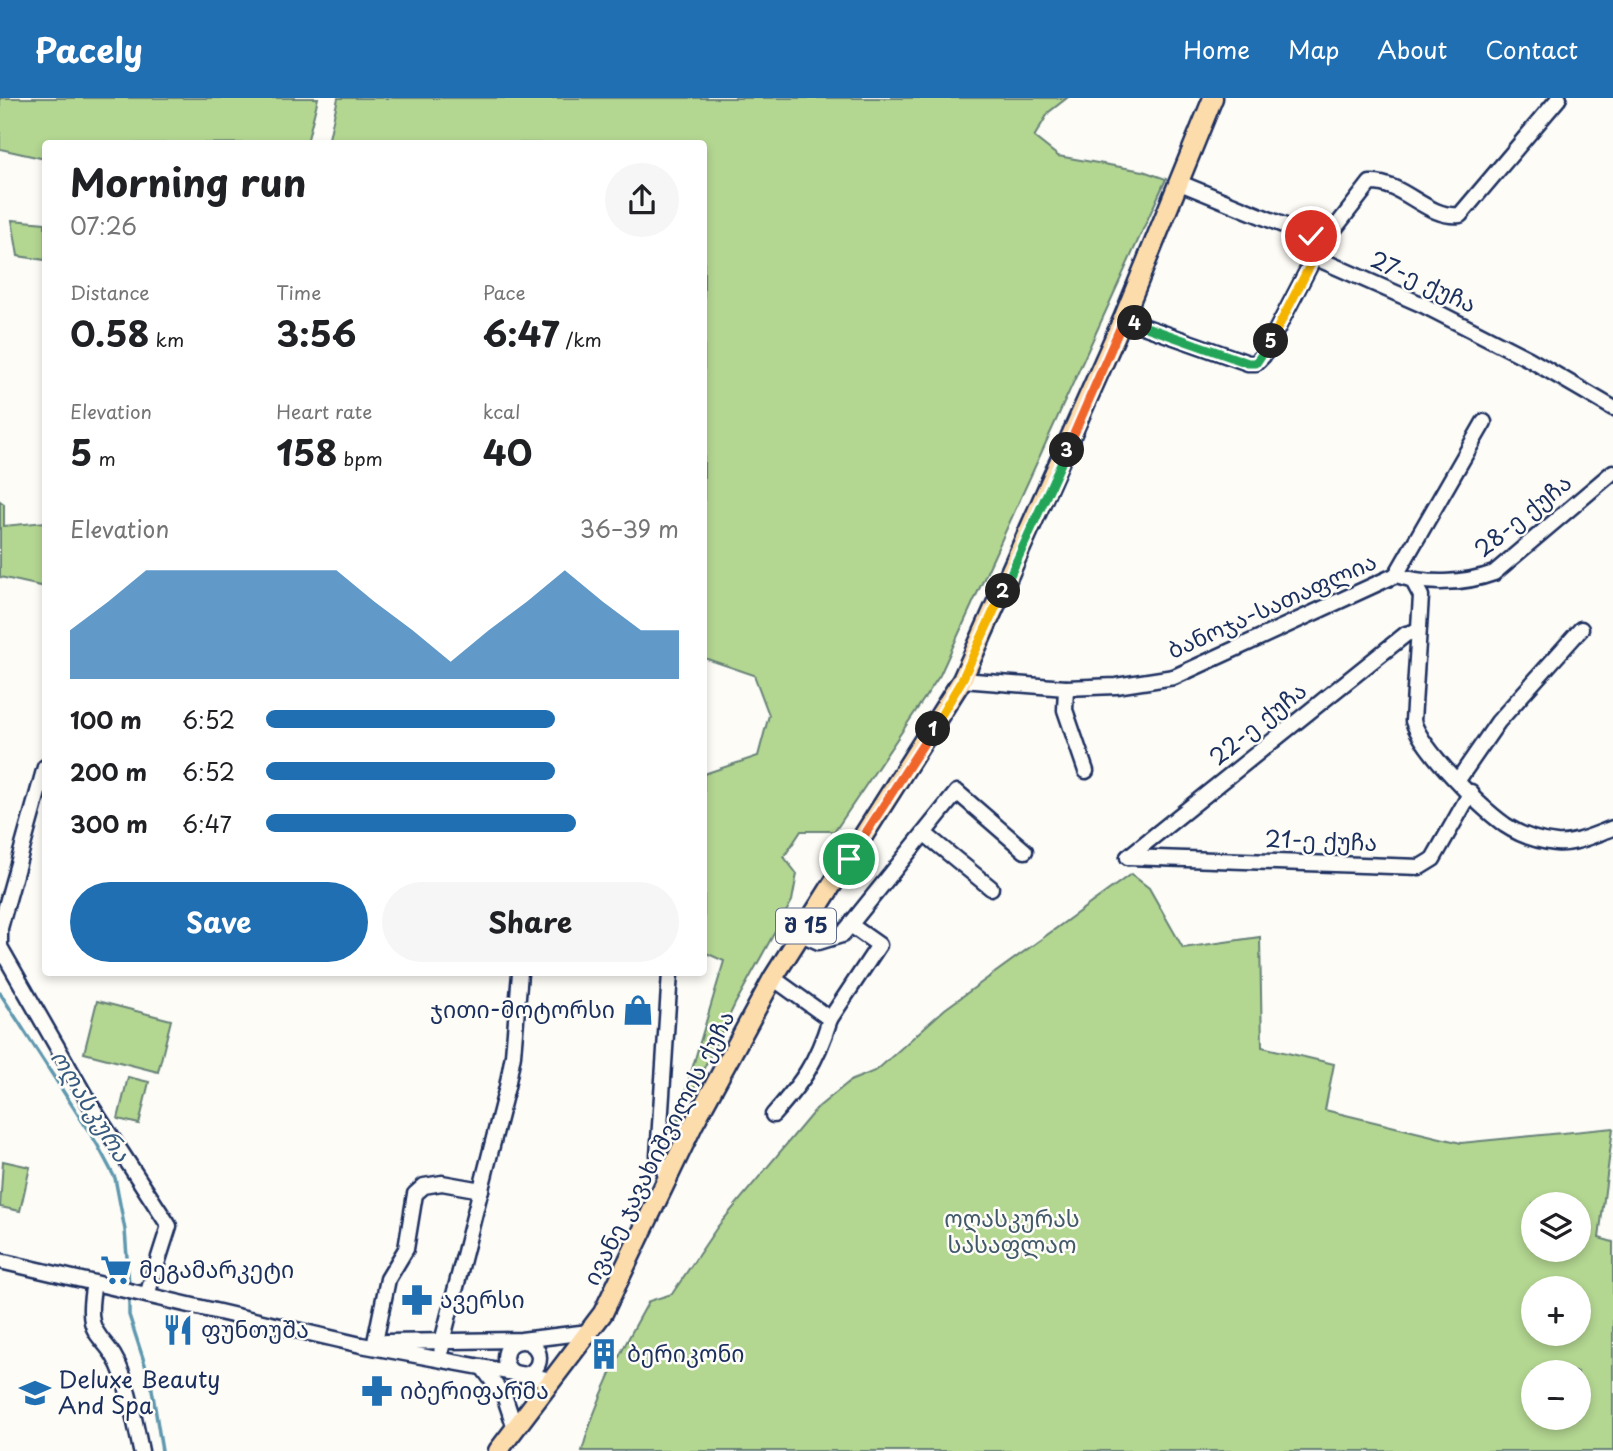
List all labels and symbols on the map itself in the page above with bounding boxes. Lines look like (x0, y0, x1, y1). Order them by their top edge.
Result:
pin (1281, 206, 1341, 266)
street label: 27-ე ქუჩა (1365, 241, 1483, 321)
pin: 4 (1118, 306, 1152, 341)
pin: 5 (1254, 324, 1288, 358)
pin: 3 (1050, 432, 1084, 468)
street label: 28-ე ქუჩა (1466, 465, 1578, 565)
street label: ბანოჯა-სათაფლია (1161, 543, 1382, 666)
pin: 2 (986, 574, 1020, 608)
street label: 22-ე ქუჩა (1201, 673, 1313, 773)
pin: 1 (916, 712, 950, 746)
street label: 21-ე ქუჩა (1264, 820, 1378, 859)
pin (819, 829, 879, 889)
road number: შ 15 (776, 908, 836, 944)
place label: ჯითი-მოტორსი (430, 991, 615, 1026)
shop icon: ჯითი-მოტორსი (621, 993, 655, 1027)
street label: ივანე ჯავახიშვილის ქუჩა (573, 1004, 742, 1291)
water label: ოღასკურა (43, 1042, 141, 1169)
park label: ოღასკურას სასაფლაო (944, 1200, 1080, 1261)
place label: მეგამარკეტი (139, 1251, 294, 1286)
supermarket icon: მეგამარკეტი (99, 1253, 133, 1287)
place label: ავერსი (440, 1281, 525, 1316)
pharmacy icon: ავერსი (400, 1283, 434, 1317)
place label: ფუნთუშა (201, 1311, 309, 1346)
restaurant icon: ფუნთუშა (161, 1313, 195, 1347)
place label: ბერიკონი (627, 1335, 745, 1370)
building icon: ბერიკონი (587, 1337, 621, 1371)
place label: Deluxe Beauty And Spa (58, 1361, 221, 1422)
place label: იბერიფარმა (400, 1372, 549, 1407)
pharmacy icon: იბერიფარმა (360, 1374, 394, 1408)
school or university icon: Deluxe Beauty And Spa (18, 1376, 52, 1410)

